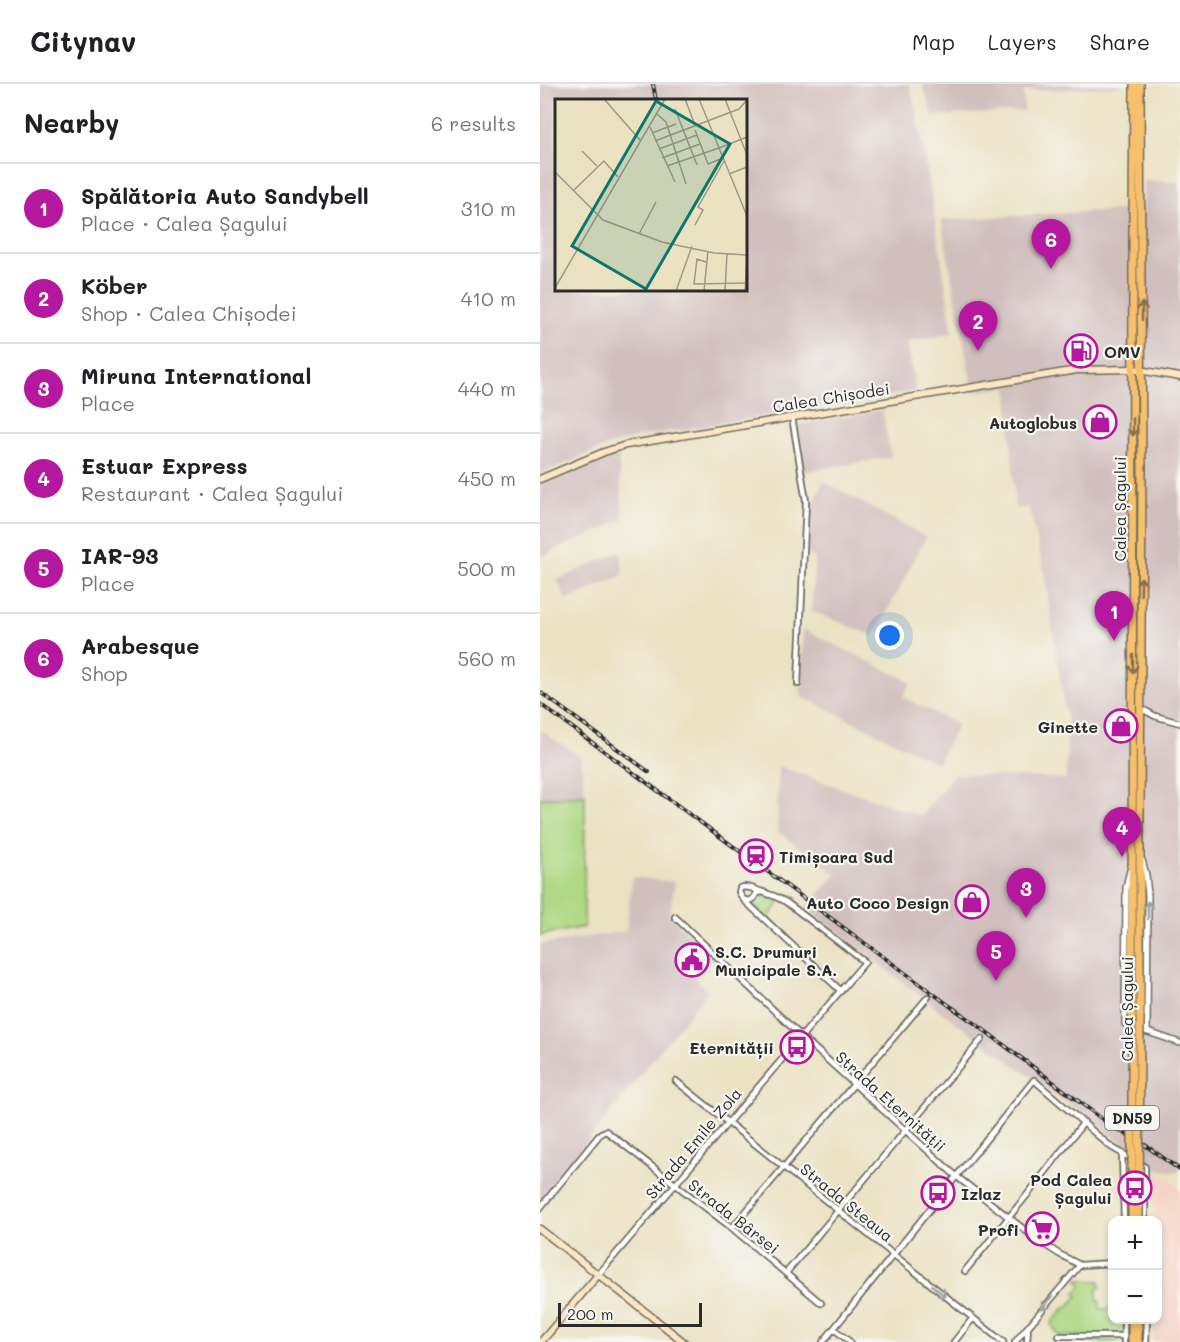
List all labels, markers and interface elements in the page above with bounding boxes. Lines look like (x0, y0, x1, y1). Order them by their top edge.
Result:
text: Citynav (30, 23, 136, 59)
text: Map (912, 28, 955, 55)
text: Layers (988, 28, 1057, 55)
text: Share (1090, 28, 1150, 55)
inset map (555, 99, 747, 291)
text: Nearby (24, 106, 119, 140)
text: 6 results (431, 110, 516, 136)
text: Spălătoria Auto Sandybell (81, 181, 369, 210)
text: 1 (39, 195, 48, 221)
text: 310 m (461, 195, 516, 221)
text: Place · Calea Șagului (81, 210, 288, 236)
pin: 6 (1032, 220, 1070, 269)
text: Köber (81, 271, 147, 300)
text: 2 (38, 285, 49, 311)
text: 410 m (461, 285, 516, 311)
text: Shop · Calea Chișodei (81, 300, 297, 326)
pin: 2 (958, 302, 998, 351)
one-way arrow (1136, 302, 1148, 322)
fuel station icon: OMV (1063, 333, 1099, 369)
place label: OMV (1104, 341, 1141, 362)
text: Miruna International (81, 361, 311, 390)
text: 3 (38, 375, 50, 401)
text: 440 m (458, 375, 516, 401)
street label: Calea Chișodei (771, 377, 891, 418)
text: Place (81, 390, 135, 416)
shop icon: Autoglobus (1082, 404, 1118, 440)
place label: Autoglobus (989, 412, 1077, 433)
one-way arrow (1127, 417, 1139, 437)
text: Estuar Express (81, 451, 248, 480)
street label: Calea Șagului (1109, 456, 1131, 562)
text: 4 (37, 465, 50, 491)
text: 450 m (458, 465, 516, 491)
text: Restaurant · Calea Șagului (81, 480, 343, 506)
text: IAR-93 (81, 541, 158, 570)
text: 5 (38, 555, 49, 581)
text: 500 m (457, 555, 516, 581)
text: Place (81, 570, 135, 596)
one-way arrow (1135, 577, 1147, 597)
pin: 1 (1094, 592, 1134, 641)
your location (875, 621, 904, 650)
text: Arabesque (81, 631, 199, 660)
text: 6 (37, 645, 50, 671)
text: 560 m (458, 645, 516, 671)
one-way arrow (1127, 654, 1139, 674)
text: Shop (81, 660, 128, 686)
shop icon: Ginette (1103, 708, 1139, 744)
place label: Ginette (1038, 716, 1098, 737)
pin: 4 (1102, 808, 1142, 857)
station icon: Timișoara Sud (738, 838, 774, 874)
place label: Timișoara Sud (779, 846, 893, 868)
pin: 3 (1006, 868, 1046, 918)
shop icon: Auto Coco Design (954, 884, 990, 920)
place label: Auto Coco Design (806, 892, 949, 913)
one-way arrow (1142, 901, 1153, 921)
pin: 5 (976, 932, 1016, 981)
place label: S.C. Drumuri Municipale S.A. (715, 941, 837, 980)
public building icon: S.C. Drumuri Municipale S.A. (674, 942, 710, 978)
street label: Calea Șagului (1116, 956, 1138, 1062)
bus stop icon: Eternității (779, 1029, 815, 1065)
place label: Eternității (689, 1037, 774, 1059)
street label: Strada Eternității (831, 1046, 950, 1157)
street label: Strada Emile Zola (640, 1083, 746, 1203)
road number: DN59 (1105, 1106, 1159, 1130)
street label: Strada Steaua (796, 1158, 898, 1246)
place label: Pod Calea Șagului (1030, 1169, 1112, 1209)
bus stop icon: Pod Calea Șagului (1117, 1170, 1153, 1206)
street label: Strada Bârsei (684, 1174, 784, 1258)
bus stop icon: Izlaz (920, 1175, 956, 1211)
place label: Izlaz (961, 1183, 1001, 1204)
supermarket icon: Profi (1024, 1211, 1060, 1247)
map controls (1108, 1216, 1162, 1324)
button: + (1108, 1216, 1162, 1270)
place label: Profi (978, 1219, 1019, 1240)
button: − (1108, 1270, 1162, 1324)
one-way arrow (931, 1285, 947, 1298)
one-way arrow (1041, 1295, 1054, 1311)
scale bar (558, 1300, 702, 1328)
text: 200 m (567, 1303, 614, 1324)

